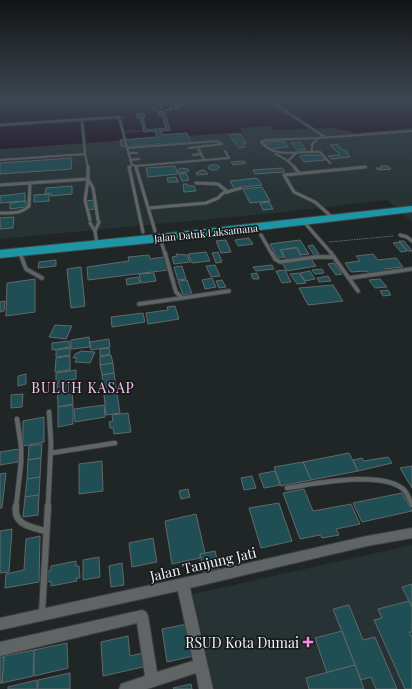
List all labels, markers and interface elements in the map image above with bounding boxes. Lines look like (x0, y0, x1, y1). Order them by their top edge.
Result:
street label: Jalan Datuk Laksamana (152, 221, 259, 246)
district label: BULUH KASAP (31, 378, 135, 397)
street label: Jalan Tanjung Jati (147, 543, 258, 586)
place label: RSUD Kota Dumai (185, 633, 299, 652)
marker: RSUD Kota Dumai (302, 636, 314, 648)

